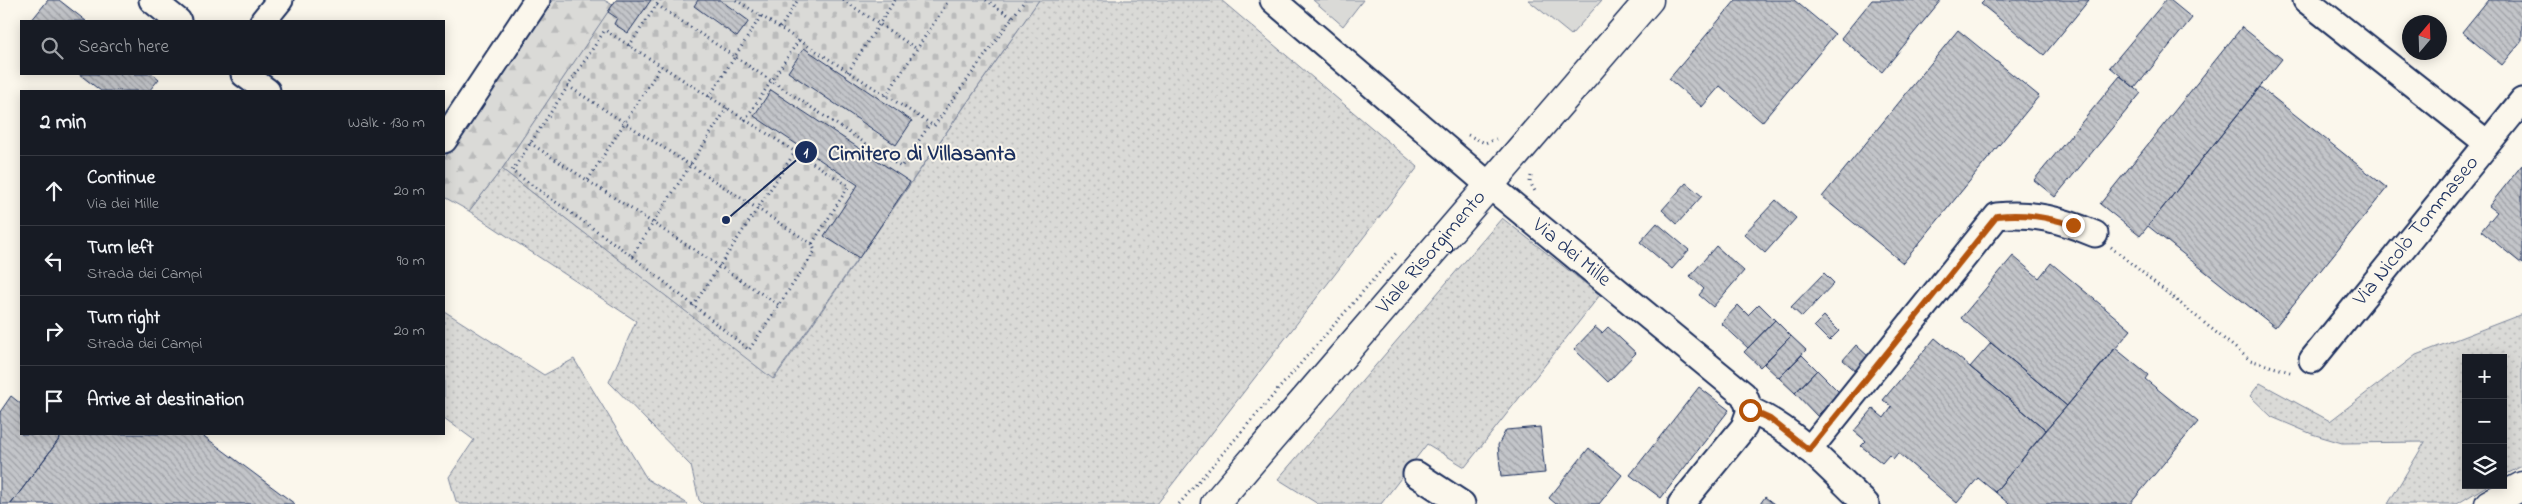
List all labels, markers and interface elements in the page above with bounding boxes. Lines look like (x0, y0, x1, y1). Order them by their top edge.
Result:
north arrow (2402, 15, 2447, 60)
search box (20, 20, 445, 75)
icon: search (38, 34, 66, 62)
text: Search here (78, 34, 169, 61)
text: 2 min (40, 108, 86, 138)
text: Walk · 130 m (348, 111, 425, 135)
callout: Cimitero di Villasanta (793, 133, 1026, 170)
text: Cimitero di Villasanta (828, 139, 1016, 171)
text: 1 (804, 142, 809, 164)
street label: Via Nicolò Tommaseo (2346, 149, 2487, 313)
text: Continue (87, 165, 155, 192)
icon: ahead (40, 177, 68, 205)
text: 20 m (394, 179, 425, 203)
street label: Viale Risorgimento (1369, 184, 1494, 322)
text: Via dei Mille (87, 192, 159, 216)
street label: Via dei Mille (1524, 211, 1618, 295)
route end (2062, 214, 2085, 237)
text: Turn left (87, 235, 154, 262)
icon: left (40, 247, 68, 275)
text: 90 m (397, 249, 425, 273)
text: Strada dei Campi (87, 262, 202, 286)
text: Turn right (87, 305, 160, 332)
icon: right (40, 317, 68, 345)
text: 20 m (394, 319, 425, 343)
text: Strada dei Campi (87, 332, 202, 356)
map controls (2462, 354, 2507, 489)
button: + (2462, 354, 2507, 399)
icon: arrive (40, 387, 68, 415)
text: Arrive at destination (87, 387, 244, 414)
route start (1739, 399, 1762, 422)
button: − (2462, 399, 2507, 444)
button: layers (2462, 444, 2507, 489)

